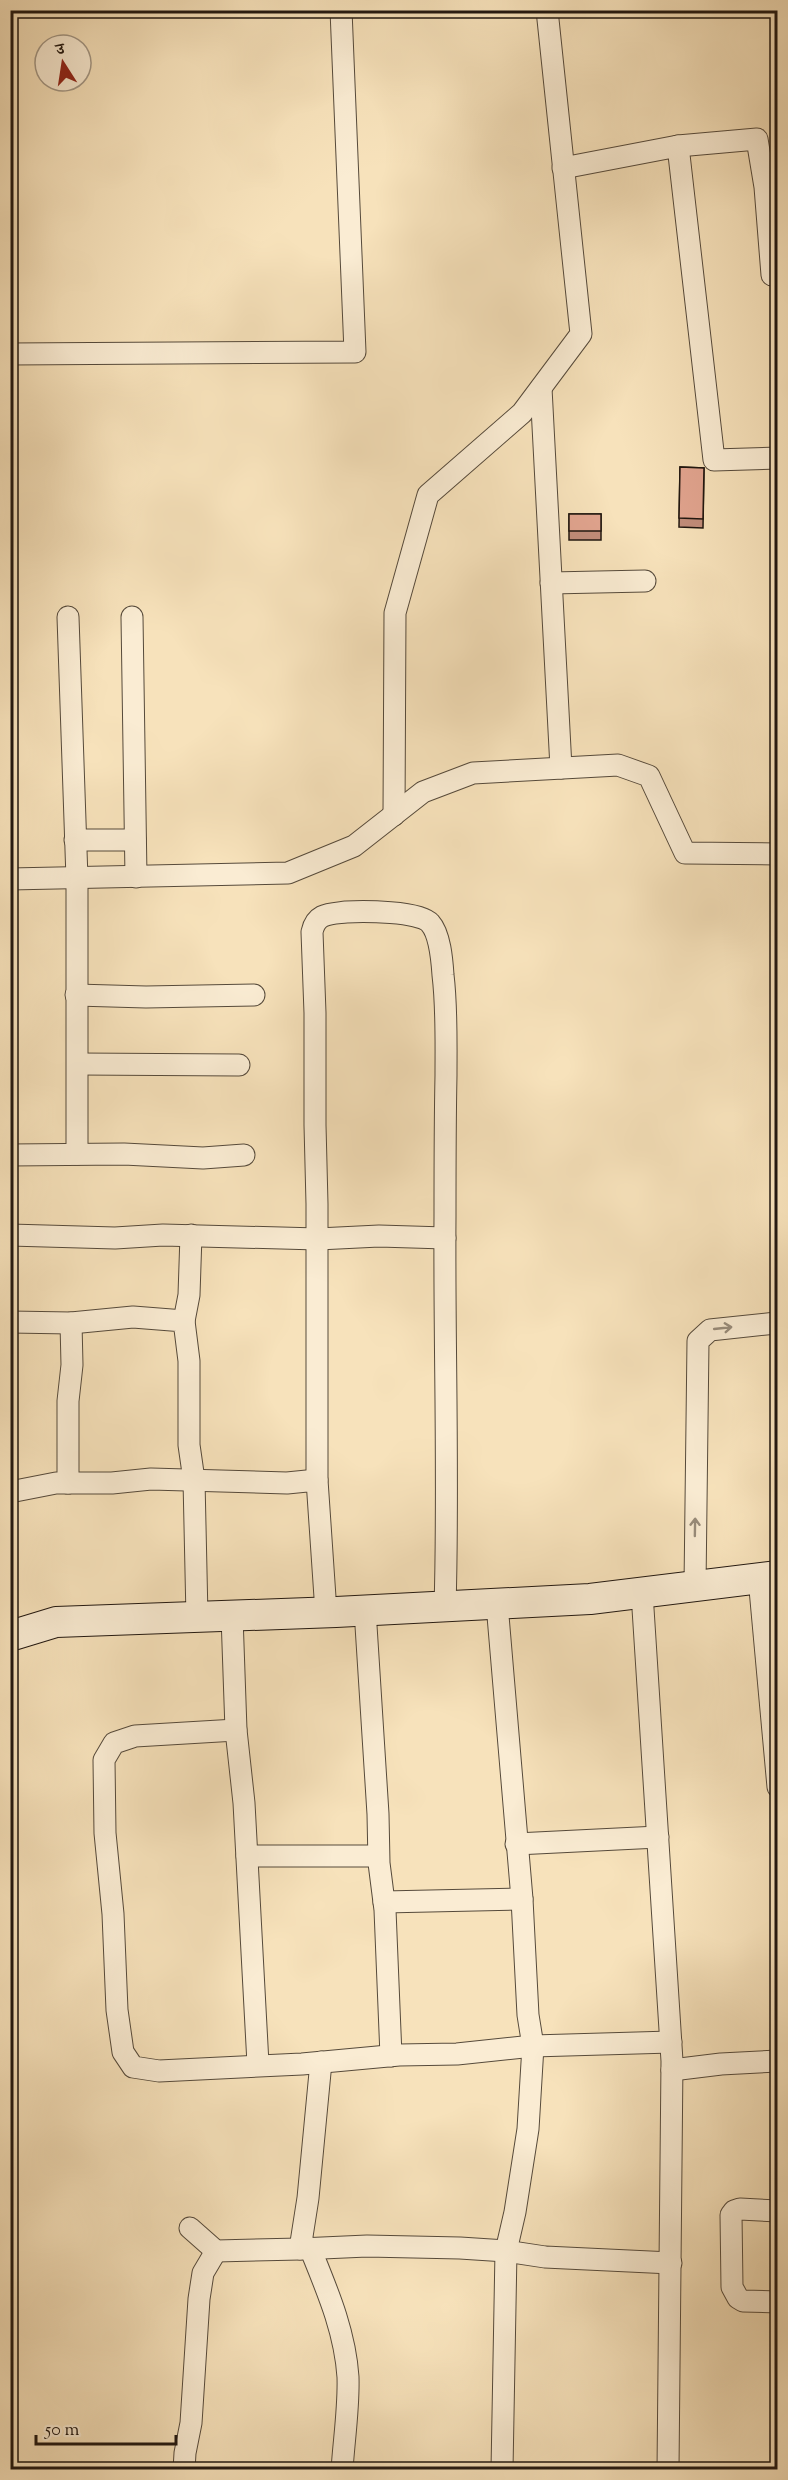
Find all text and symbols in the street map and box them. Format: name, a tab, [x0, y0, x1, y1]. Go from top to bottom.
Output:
north arrow	[33, 33, 93, 93]
text: उ	[53, 38, 69, 63]
one-way arrow	[713, 1322, 732, 1333]
one-way arrow	[690, 1518, 701, 1538]
scale bar	[36, 2408, 176, 2446]
text: 50 m	[44, 2418, 80, 2444]

